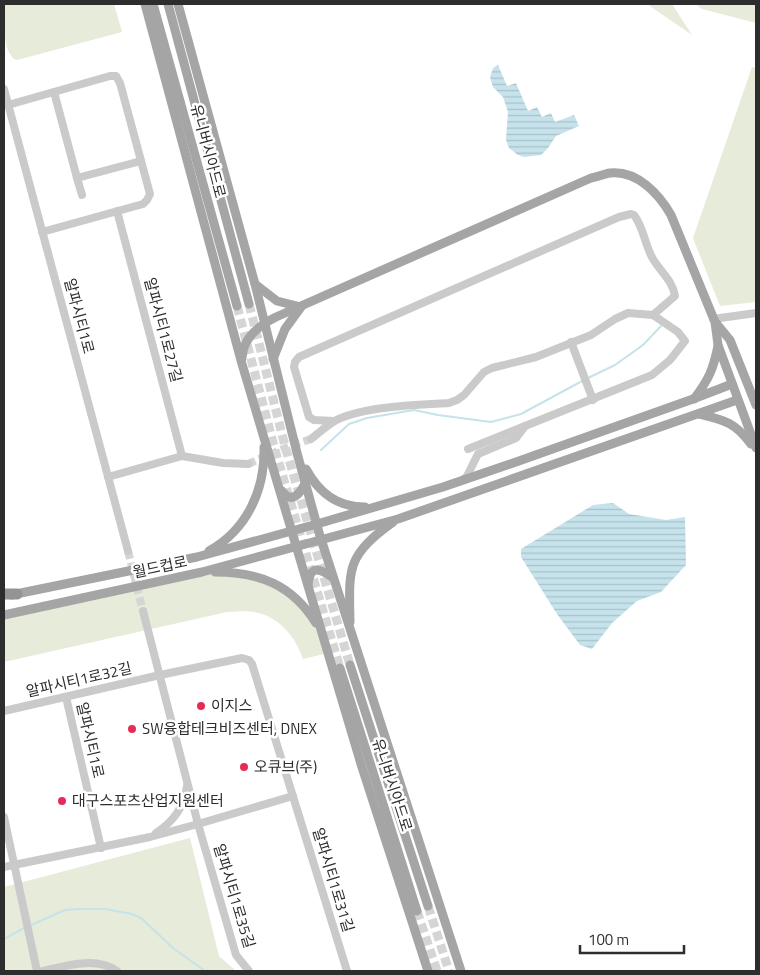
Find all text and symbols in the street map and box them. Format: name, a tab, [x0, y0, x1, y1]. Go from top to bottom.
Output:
street label: 유니버시아드로	[185, 101, 232, 201]
street label: 알파시티1로27길	[138, 275, 189, 385]
street label: 알파시티1로	[58, 276, 101, 356]
street label: 월드컵로	[131, 550, 189, 583]
street label: 알파시티1로32길	[24, 656, 134, 703]
place label: 이지스	[211, 694, 253, 717]
street label: 알파시티1로	[71, 700, 110, 780]
marker: 이지스	[195, 700, 207, 712]
place label: SW융합테크비즈센터, DNEX	[142, 717, 318, 740]
marker: SW융합테크비즈센터, DNEX	[126, 723, 138, 735]
street label: 유니버시아드로	[367, 735, 418, 834]
place label: 오큐브(주)	[254, 755, 317, 778]
marker: 오큐브(주)	[238, 761, 250, 773]
place label: 대구스포츠산업지원센터	[72, 789, 224, 812]
marker: 대구스포츠산업지원센터	[56, 795, 68, 807]
street label: 알파시티1로31길	[307, 825, 360, 935]
street label: 알파시티1로35길	[208, 841, 261, 951]
scale bar	[580, 922, 684, 954]
text: 100 m	[588, 928, 629, 951]

